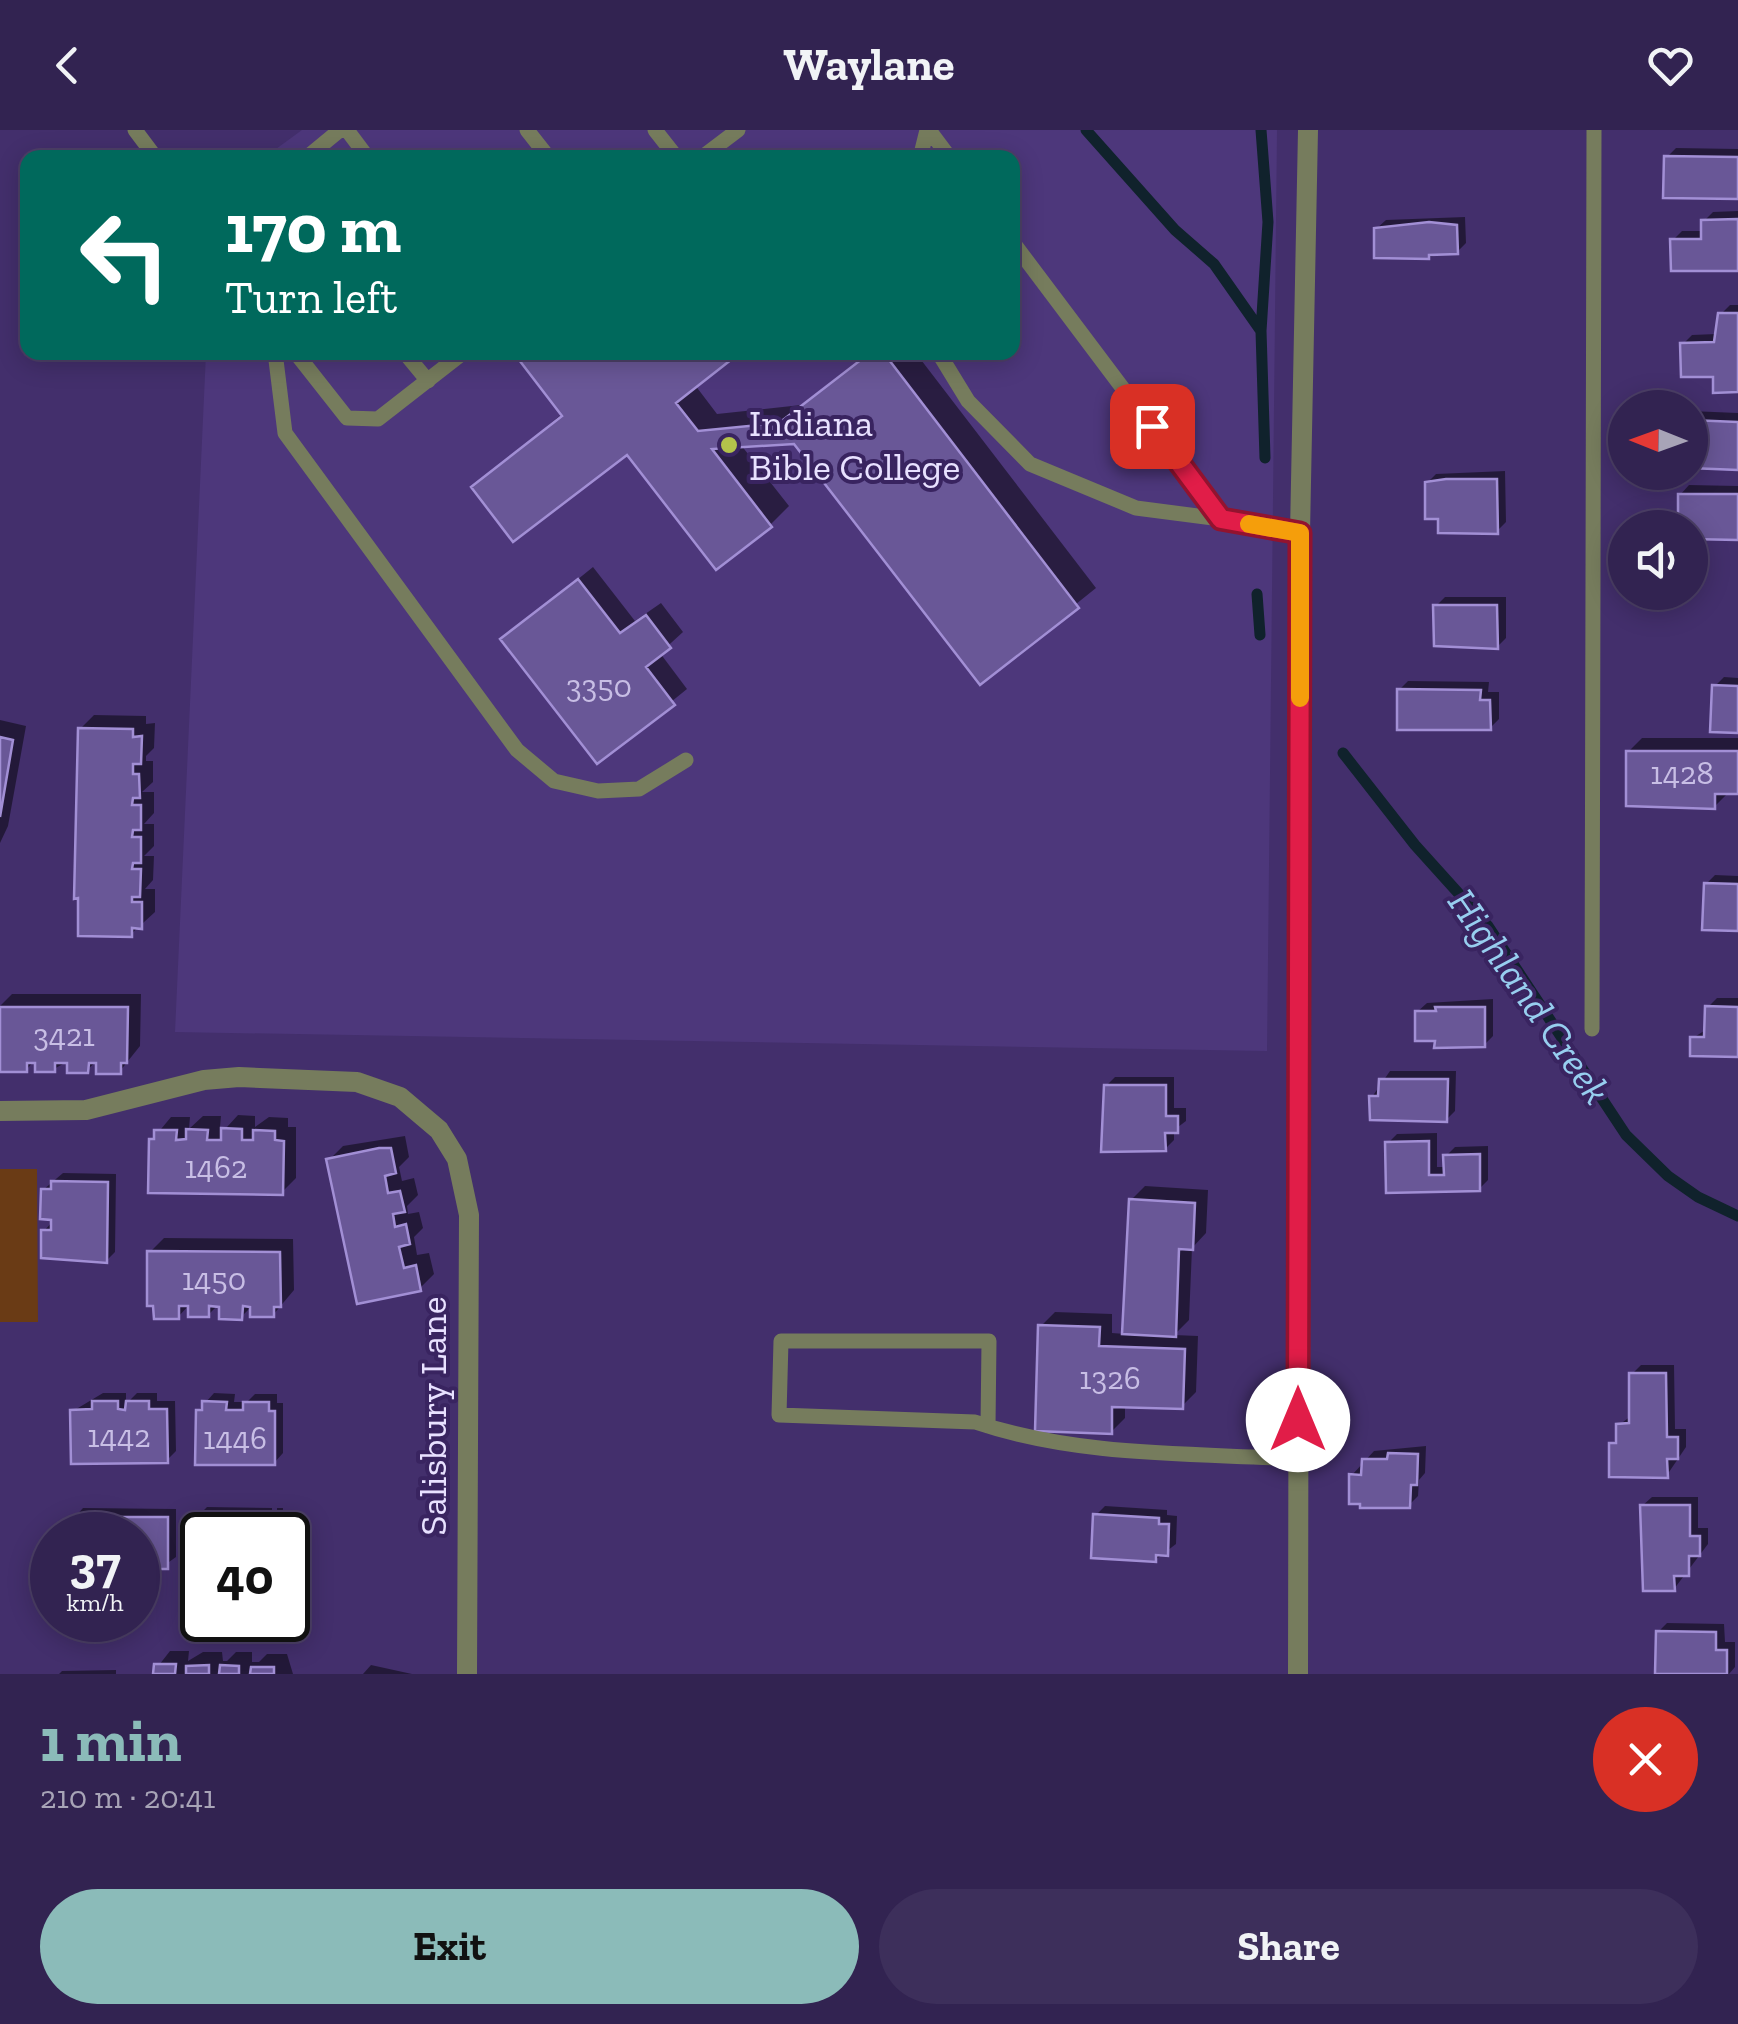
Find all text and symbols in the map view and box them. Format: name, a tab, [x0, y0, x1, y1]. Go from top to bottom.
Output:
icon: back	[40, 38, 95, 93]
text: Waylane	[783, 38, 955, 92]
icon: heart	[1643, 38, 1698, 93]
text: 170 m	[225, 186, 401, 270]
icon: left	[60, 190, 190, 320]
text: Turn left	[225, 271, 397, 325]
pin	[1110, 384, 1195, 469]
north arrow	[1608, 390, 1708, 490]
map controls	[1608, 390, 1708, 610]
icon: arrive	[1125, 399, 1180, 454]
place label: Indiana Bible College	[749, 400, 960, 490]
marker: Indiana Bible College	[718, 434, 740, 456]
button: sound	[1608, 510, 1708, 610]
house number: 3350	[566, 667, 632, 705]
house number: 1428	[1650, 754, 1714, 792]
water label: Highland Creek	[1438, 879, 1622, 1113]
house number: 3421	[33, 1016, 95, 1054]
house number: 1462	[184, 1148, 248, 1186]
house number: 1450	[182, 1260, 246, 1298]
street label: Salisbury Lane	[410, 1296, 456, 1536]
house number: 1326	[1079, 1359, 1141, 1397]
position arrow	[1246, 1368, 1350, 1472]
house number: 1442	[87, 1417, 151, 1455]
house number: 1446	[203, 1419, 267, 1457]
speed limit sign: 40	[180, 1512, 310, 1642]
text: 37	[69, 1535, 121, 1595]
text: km/h	[66, 1587, 124, 1617]
text: 1 min	[40, 1704, 182, 1776]
button: close	[1593, 1707, 1698, 1812]
text: 210 m · 20:41	[40, 1778, 215, 1816]
button: Exit	[40, 1889, 859, 2004]
button: Share	[879, 1889, 1698, 2004]

